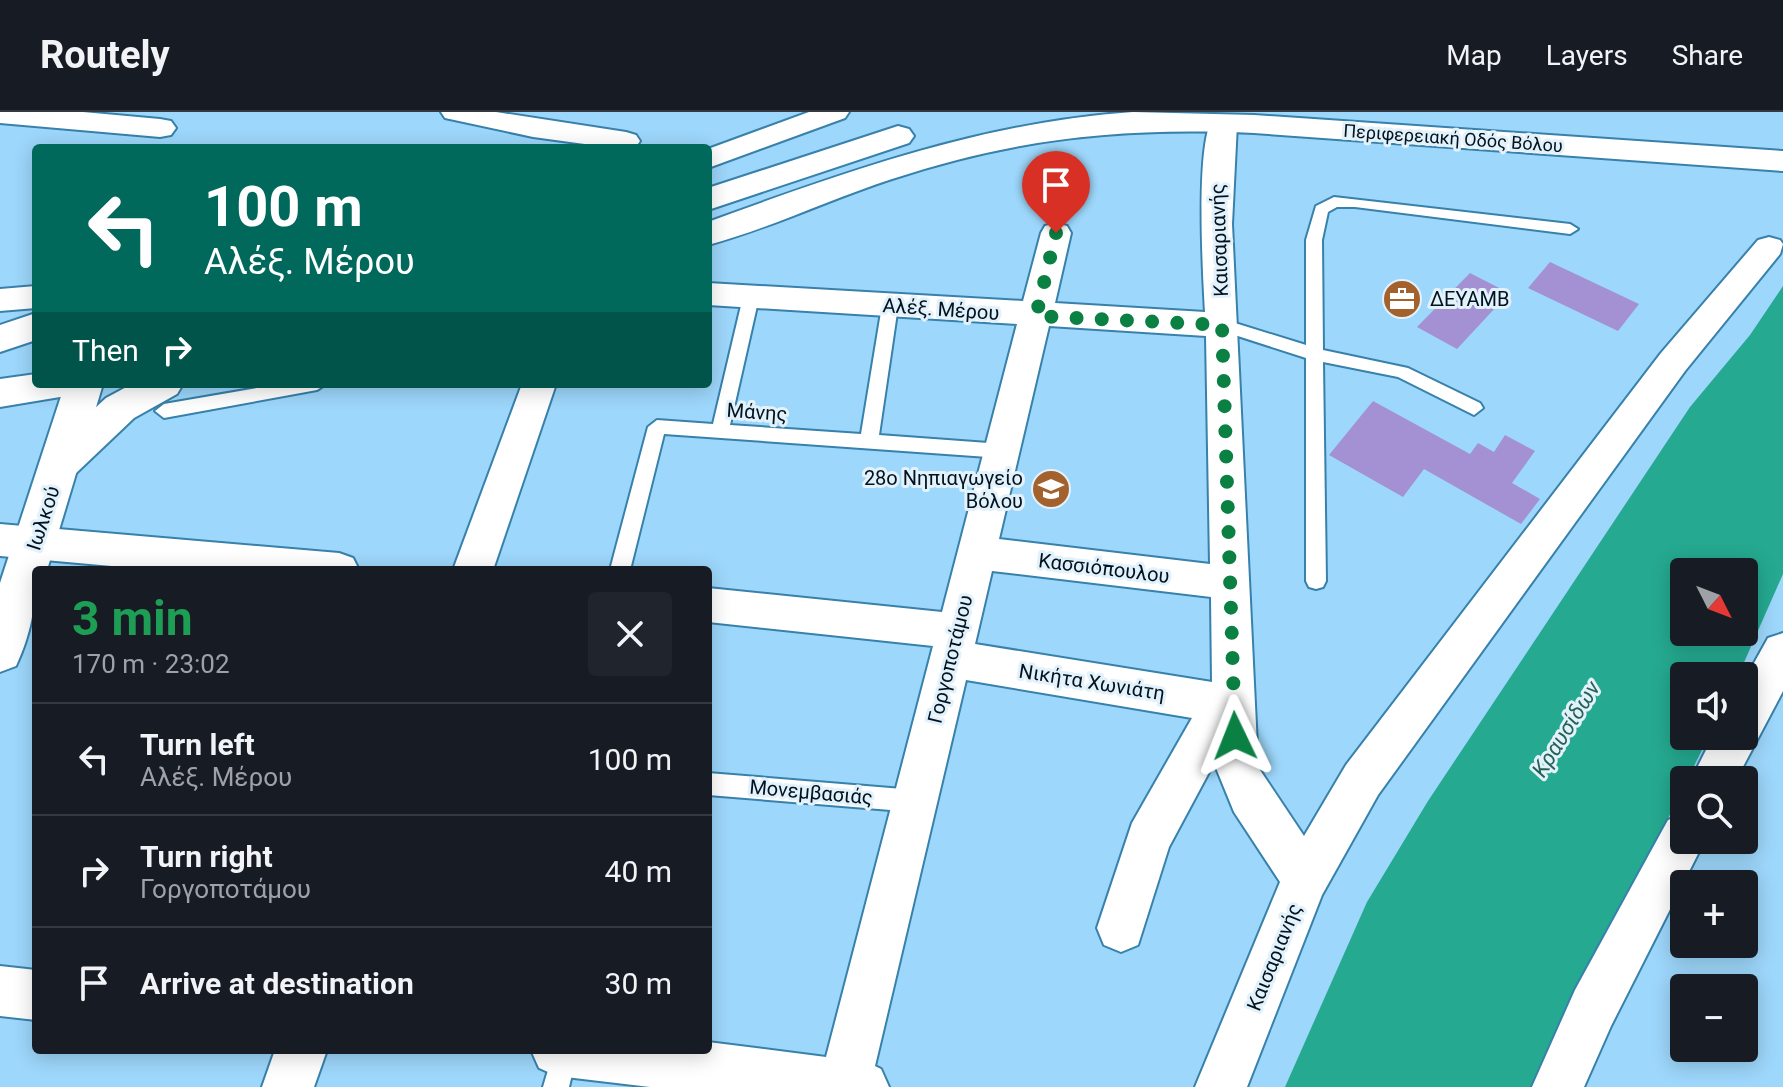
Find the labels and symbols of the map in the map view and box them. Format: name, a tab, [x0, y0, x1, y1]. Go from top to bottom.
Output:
street label: Περιφερειακή Οδός Βόλου	[1343, 120, 1563, 156]
pin	[1022, 151, 1090, 233]
street label: Καισαριανής	[1205, 183, 1233, 297]
office icon: ΔΕΥΑΜΒ	[1381, 278, 1423, 320]
place label: ΔΕΥΑΜΒ	[1430, 287, 1510, 311]
street label: Αλέξ. Μέρου	[882, 293, 1000, 325]
street label: Μάνης	[726, 398, 788, 426]
place label: 28ο Νηπιαγωγείο Βόλου	[864, 466, 1023, 513]
school or university icon: 28ο Νηπιαγωγείο Βόλου	[1030, 468, 1072, 510]
street label: Ιωλκού	[21, 483, 65, 553]
street label: Κασσιόπουλου	[1037, 548, 1171, 588]
north arrow	[1670, 558, 1758, 646]
street label: Γοργοποτάμου	[922, 592, 978, 726]
street label: Νικήτα Χωνιάτη	[1017, 659, 1167, 705]
water label: Κραυσίδων	[1527, 676, 1606, 781]
position arrow	[1193, 694, 1277, 778]
street label: Μονεμβασιάς	[748, 775, 874, 809]
street label: Καισαριανής	[1242, 900, 1306, 1014]

